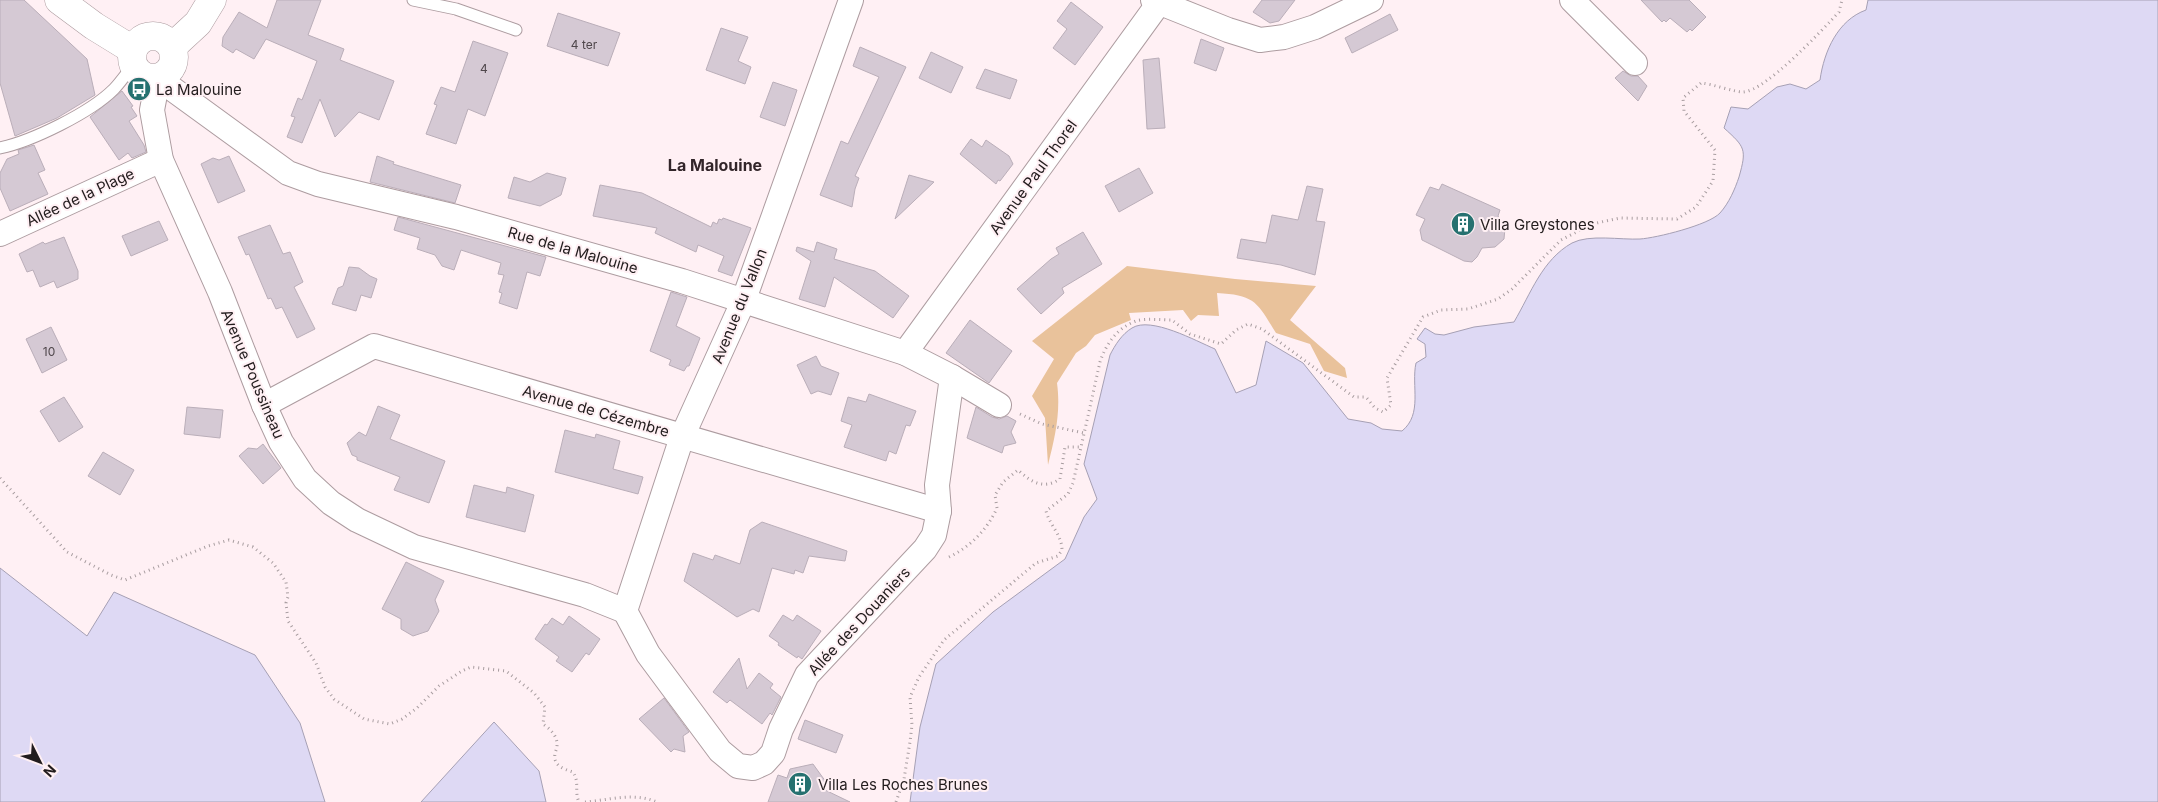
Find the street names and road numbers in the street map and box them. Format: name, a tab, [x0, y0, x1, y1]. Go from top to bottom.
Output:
street label: Avenue Paul Thorel	[985, 116, 1081, 238]
street label: Allée de la Plage	[23, 164, 137, 230]
street label: Rue de la Malouine	[506, 222, 640, 278]
street label: Avenue du Vallon	[707, 246, 771, 366]
street label: Avenue Poussineau	[217, 306, 289, 442]
street label: Avenue de Cézembre	[520, 381, 672, 441]
street label: Allée des Douaniers	[804, 563, 914, 679]

